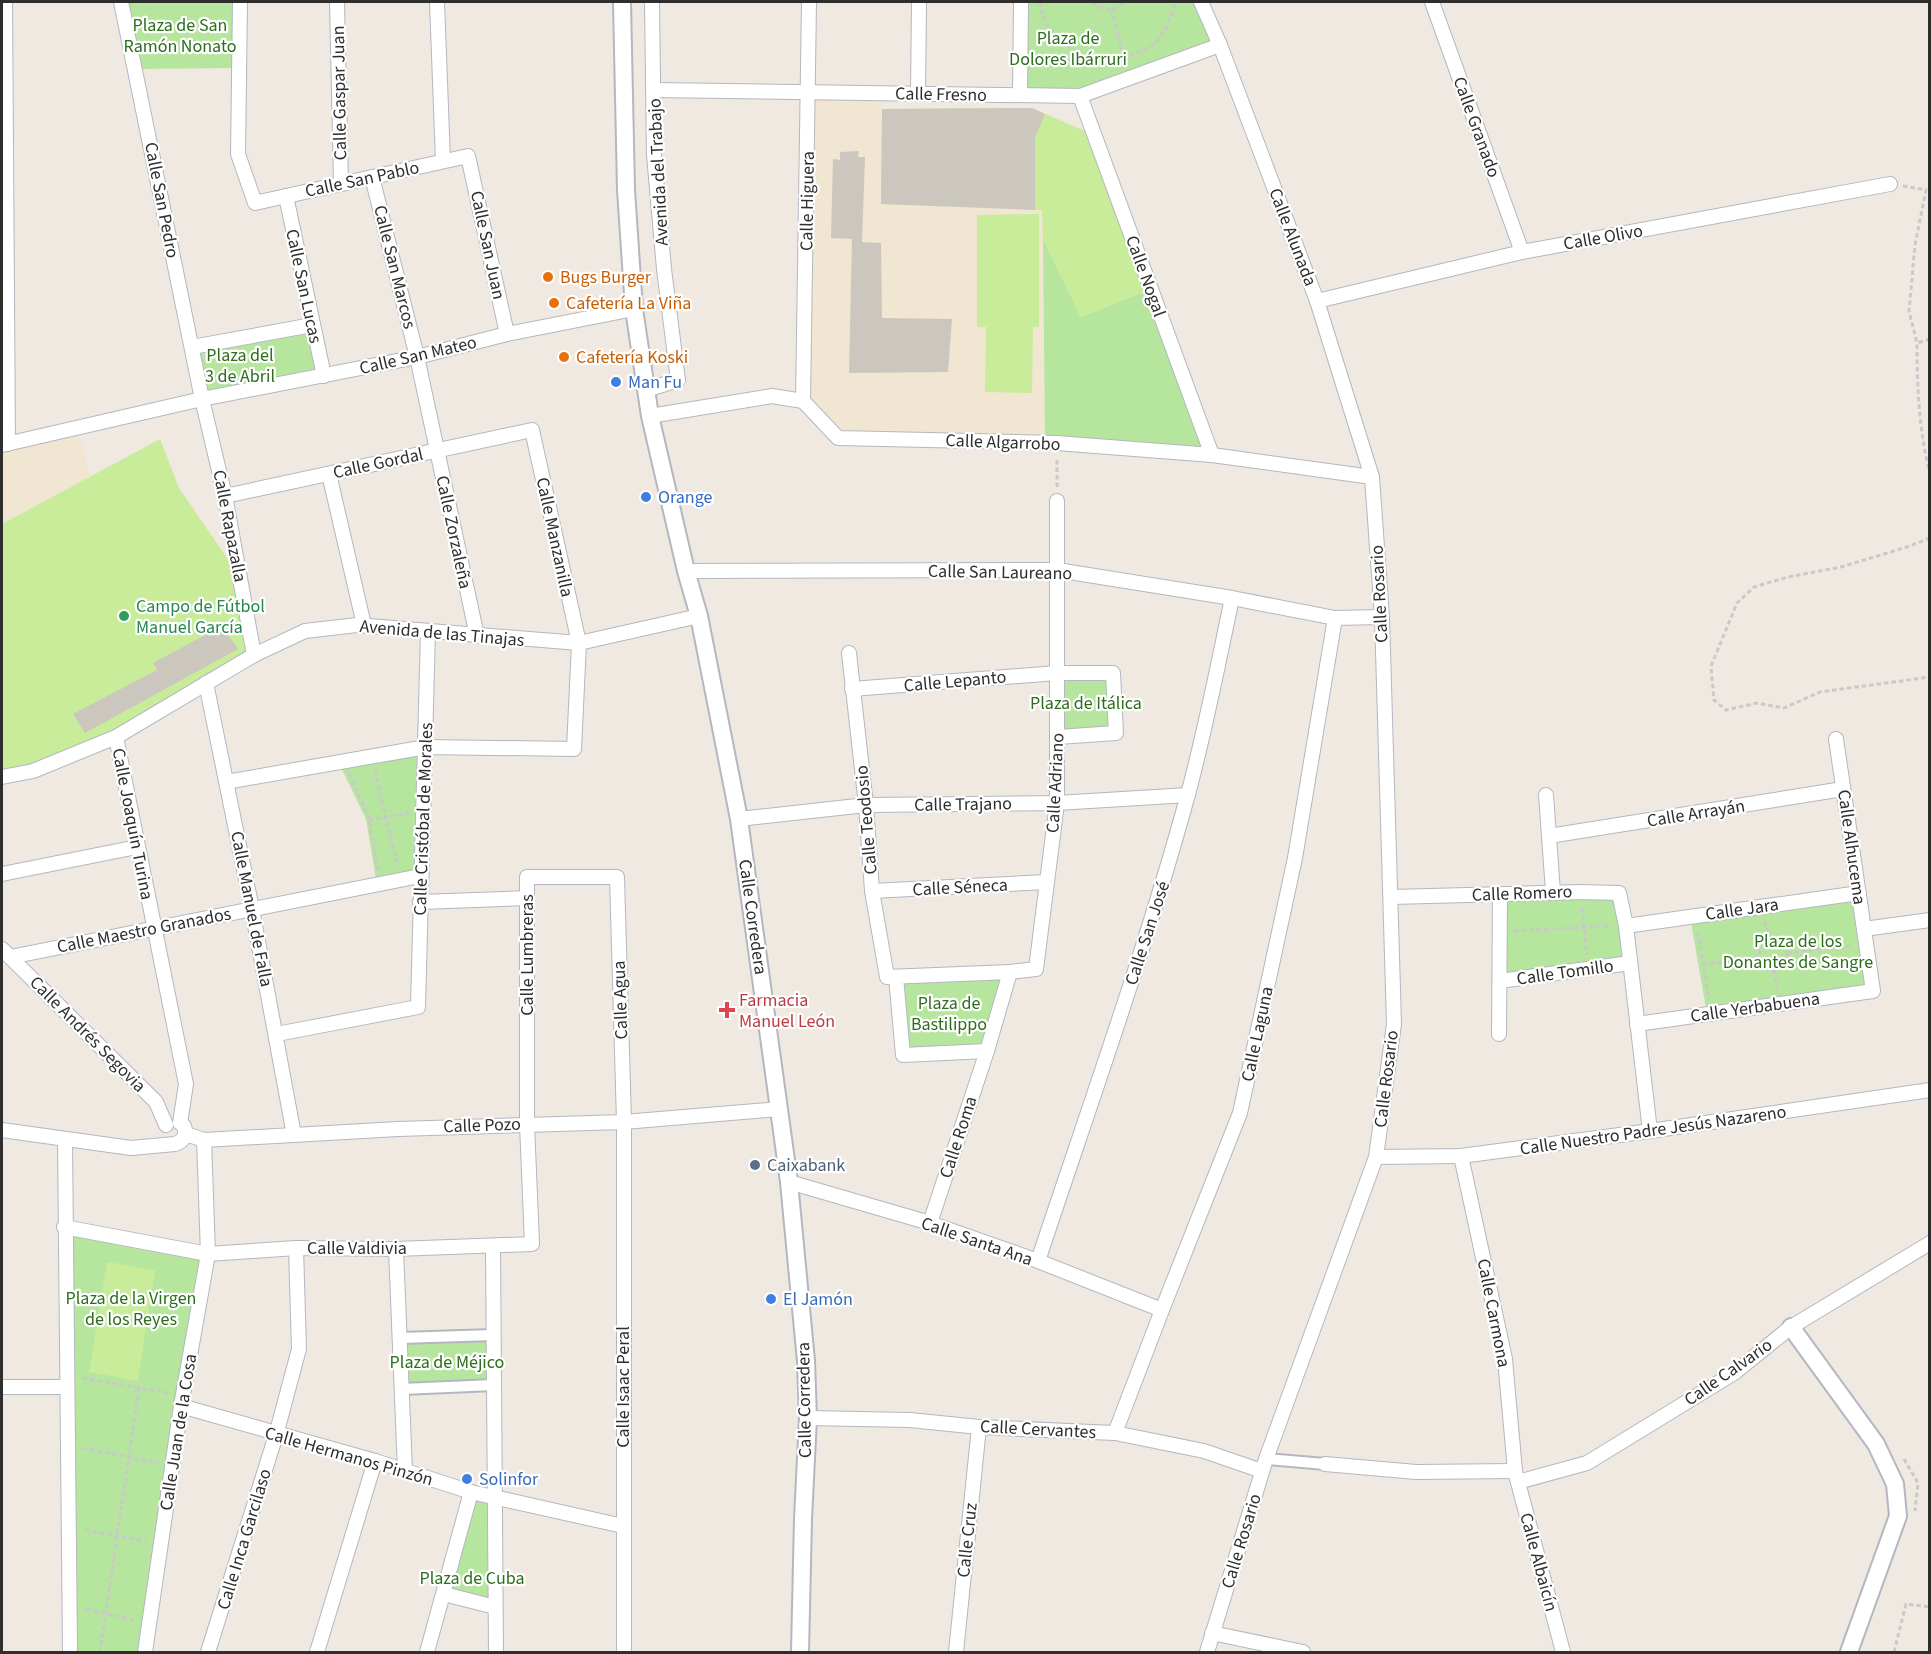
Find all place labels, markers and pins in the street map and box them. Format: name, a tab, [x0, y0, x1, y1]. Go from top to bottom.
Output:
place label: Bugs Burger	[560, 265, 652, 290]
marker: Bugs Burger	[541, 270, 555, 284]
place label: Cafetería La Viña	[566, 291, 691, 316]
marker: Cafetería La Viña	[547, 296, 561, 310]
place label: Cafetería Koski	[576, 345, 688, 370]
marker: Cafetería Koski	[557, 350, 571, 364]
place label: Man Fu	[628, 370, 682, 395]
marker: Man Fu	[609, 375, 623, 389]
place label: Orange	[658, 485, 713, 510]
marker: Orange	[639, 490, 653, 504]
place label: Campo de Fútbol Manuel García	[136, 594, 265, 640]
marker: Campo de Fútbol Manuel García	[117, 609, 131, 623]
place label: Farmacia Manuel León	[739, 988, 835, 1034]
marker: Farmacia Manuel León	[720, 1003, 734, 1017]
place label: Caixabank	[767, 1153, 845, 1178]
marker: Caixabank	[748, 1158, 762, 1172]
place label: El Jamón	[783, 1287, 853, 1312]
marker: El Jamón	[764, 1292, 778, 1306]
place label: Solinfor	[479, 1467, 539, 1492]
marker: Solinfor	[460, 1472, 474, 1486]

